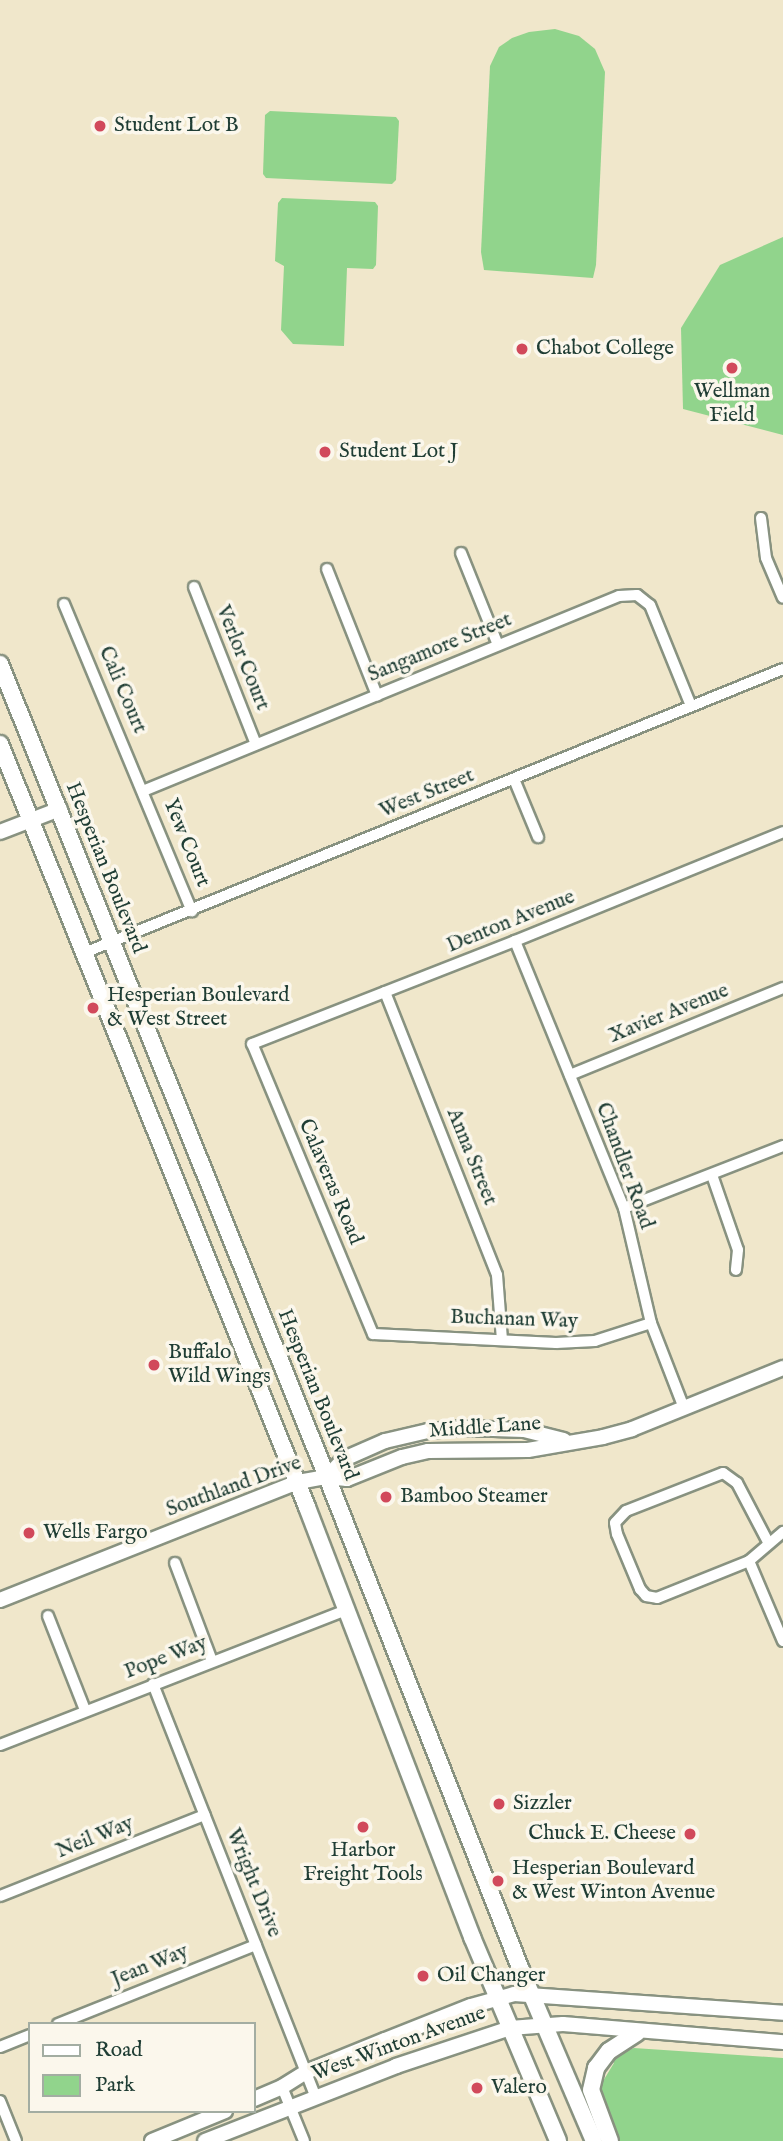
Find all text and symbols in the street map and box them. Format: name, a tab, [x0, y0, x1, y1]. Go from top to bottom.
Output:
place label: Student Lot B	[114, 113, 239, 139]
marker: Student Lot B	[92, 118, 108, 134]
place label: Chabot College	[536, 336, 674, 362]
marker: Chabot College	[514, 341, 530, 357]
marker: Wellman Field	[724, 360, 740, 376]
place label: Wellman Field	[694, 379, 770, 429]
place label: Student Lot J	[339, 439, 458, 465]
marker: Student Lot J	[317, 444, 333, 460]
street label: Verlor Court	[209, 602, 275, 714]
street label: Sangamore Street	[364, 608, 516, 688]
street label: Cali Court	[92, 643, 152, 737]
street label: West Street	[376, 764, 478, 824]
street label: Hesperian Boulevard	[59, 779, 151, 957]
street label: Yew Court	[157, 795, 215, 891]
street label: Denton Avenue	[443, 885, 579, 959]
street label: Xavier Avenue	[606, 979, 732, 1049]
place label: Hesperian Boulevard & West Street	[107, 983, 290, 1033]
marker: Hesperian Boulevard & West Street	[85, 1000, 101, 1016]
street label: Chandler Road	[589, 1099, 659, 1233]
street label: Anna Street	[440, 1105, 502, 1209]
street label: Calaveras Road	[292, 1116, 368, 1248]
street label: Buchanan Way	[450, 1305, 578, 1335]
street label: Hesperian Boulevard	[271, 1306, 363, 1484]
place label: Buffalo Wild Wings	[168, 1340, 271, 1390]
marker: Buffalo Wild Wings	[146, 1357, 162, 1373]
street label: Middle Lane	[428, 1412, 542, 1444]
street label: Southland Drive	[163, 1451, 305, 1523]
place label: Bamboo Steamer	[400, 1484, 548, 1510]
marker: Bamboo Steamer	[378, 1489, 394, 1505]
place label: Wells Fargo	[43, 1520, 148, 1546]
marker: Wells Fargo	[21, 1525, 37, 1541]
street label: Pope Way	[121, 1631, 211, 1685]
place label: Sizzler	[513, 1791, 572, 1817]
marker: Sizzler	[491, 1796, 507, 1812]
street label: Neil Way	[53, 1811, 137, 1865]
marker: Harbor Freight Tools	[355, 1819, 371, 1835]
place label: Chuck E. Cheese	[528, 1821, 676, 1847]
street label: Wright Drive	[220, 1825, 286, 1941]
marker: Chuck E. Cheese	[682, 1826, 698, 1842]
place label: Harbor Freight Tools	[303, 1838, 423, 1888]
place label: Hesperian Boulevard & West Winton Avenue	[512, 1856, 715, 1906]
marker: Hesperian Boulevard & West Winton Avenue	[490, 1873, 506, 1889]
street label: Jean Way	[108, 1939, 192, 1993]
place label: Oil Changer	[437, 1963, 546, 1989]
marker: Oil Changer	[415, 1968, 431, 1984]
street label: West Winton Avenue	[309, 2001, 489, 2087]
legend	[28, 2022, 256, 2113]
text: Road	[95, 2037, 142, 2064]
text: Park	[95, 2072, 135, 2099]
place label: Valero	[491, 2075, 547, 2101]
marker: Valero	[469, 2080, 485, 2096]

